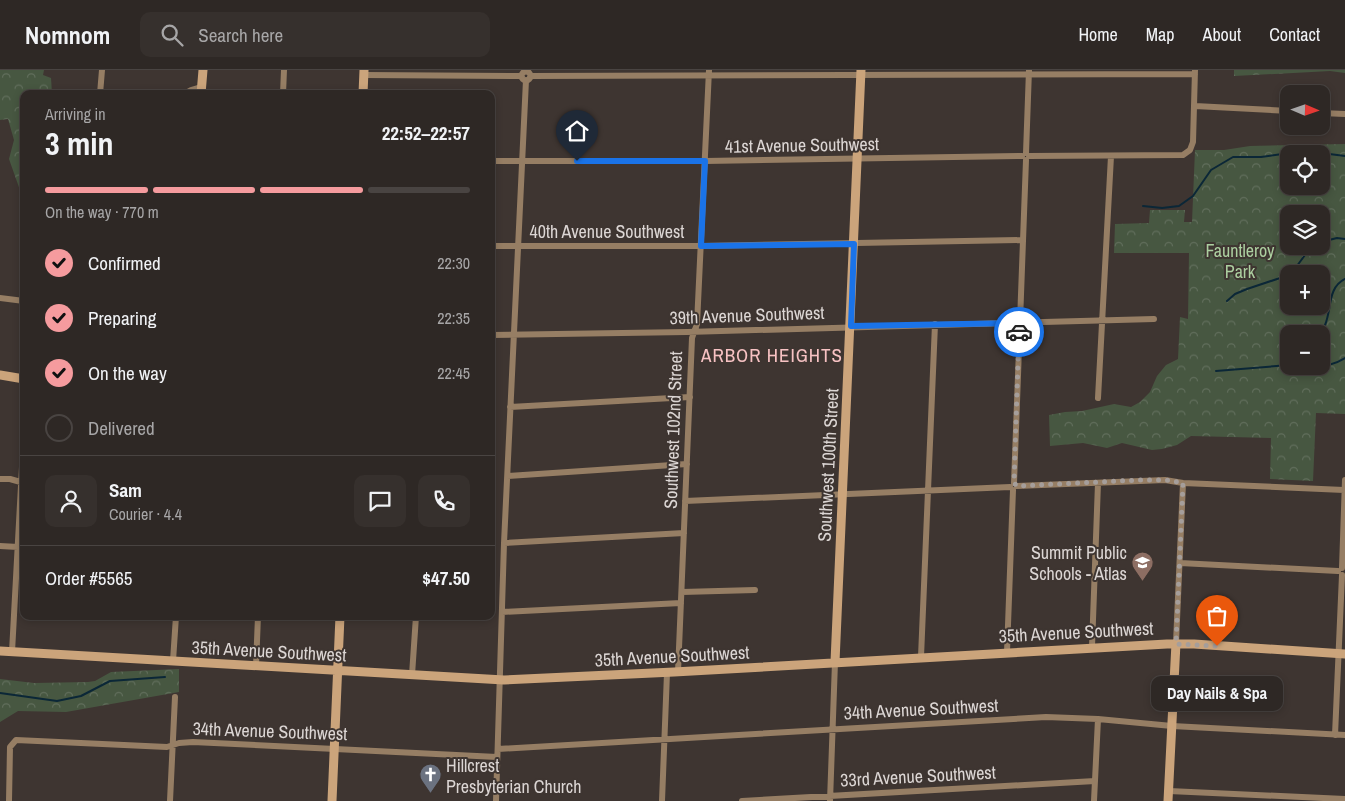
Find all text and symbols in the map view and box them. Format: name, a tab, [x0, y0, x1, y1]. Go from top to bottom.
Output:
search box	[140, 12, 490, 57]
text: Nomnom	[25, 19, 110, 51]
icon: search	[158, 21, 186, 49]
text: Search here	[198, 22, 283, 48]
text: Home	[1078, 22, 1118, 47]
text: Map	[1146, 22, 1175, 47]
text: About	[1203, 22, 1241, 47]
text: Contact	[1269, 22, 1320, 47]
north arrow	[1280, 85, 1330, 135]
map controls	[1280, 85, 1330, 375]
text: Arriving in	[45, 103, 106, 125]
pin	[556, 110, 598, 161]
icon: home	[563, 117, 591, 145]
text: 22:52–22:57	[382, 120, 470, 146]
text: 3 min	[45, 122, 114, 165]
street label: 41st Avenue Southwest	[725, 131, 879, 159]
button: locate	[1280, 145, 1330, 195]
text: On the way · 770 m	[45, 201, 159, 223]
button: layers	[1280, 205, 1330, 255]
street label: 40th Avenue Southwest	[530, 219, 684, 244]
park label: Fauntleroy Park	[1205, 238, 1275, 284]
icon: check	[45, 249, 73, 277]
text: Confirmed	[88, 250, 161, 276]
text: 22:30	[437, 252, 470, 274]
button: +	[1280, 265, 1330, 315]
street label: 39th Avenue Southwest	[669, 300, 825, 330]
icon: check	[45, 304, 73, 332]
text: Preparing	[88, 305, 156, 331]
text: 22:35	[437, 307, 470, 329]
courier	[994, 307, 1044, 357]
icon: car	[1005, 318, 1033, 346]
button: −	[1280, 325, 1330, 375]
district label: ARBOR HEIGHTS	[700, 342, 843, 368]
street label: Southwest 102nd Street	[658, 351, 688, 509]
icon: check	[45, 359, 73, 387]
text: On the way	[88, 360, 167, 386]
text: 22:45	[437, 362, 470, 384]
street label: Southwest 100th Street	[812, 388, 844, 542]
text: Delivered	[88, 415, 155, 441]
button: person	[45, 475, 97, 527]
button: chat	[354, 475, 406, 527]
button: phone	[418, 475, 470, 527]
text: Sam	[109, 477, 142, 503]
text: Courier · 4.4	[109, 503, 182, 525]
place label: Summit Public Schools - Atlas	[1029, 540, 1127, 586]
school or university icon: Summit Public Schools - Atlas	[1131, 550, 1155, 581]
text: Order #5565	[45, 565, 132, 591]
text: $47.50	[422, 565, 470, 591]
pin	[1196, 595, 1238, 646]
icon: bag	[1203, 602, 1231, 630]
street label: 35th Avenue Southwest	[998, 615, 1154, 649]
street label: 35th Avenue Southwest	[191, 634, 347, 668]
street label: 35th Avenue Southwest	[594, 639, 750, 673]
callout: Day Nails & Spa	[1151, 676, 1283, 711]
text: Day Nails & Spa	[1167, 682, 1267, 704]
street label: 34th Avenue Southwest	[843, 692, 999, 726]
street label: 34th Avenue Southwest	[192, 716, 348, 746]
place label: Hillcrest Presbyterian Church	[446, 753, 581, 799]
street label: 33rd Avenue Southwest	[840, 759, 996, 793]
church icon: Hillcrest Presbyterian Church	[418, 763, 442, 794]

